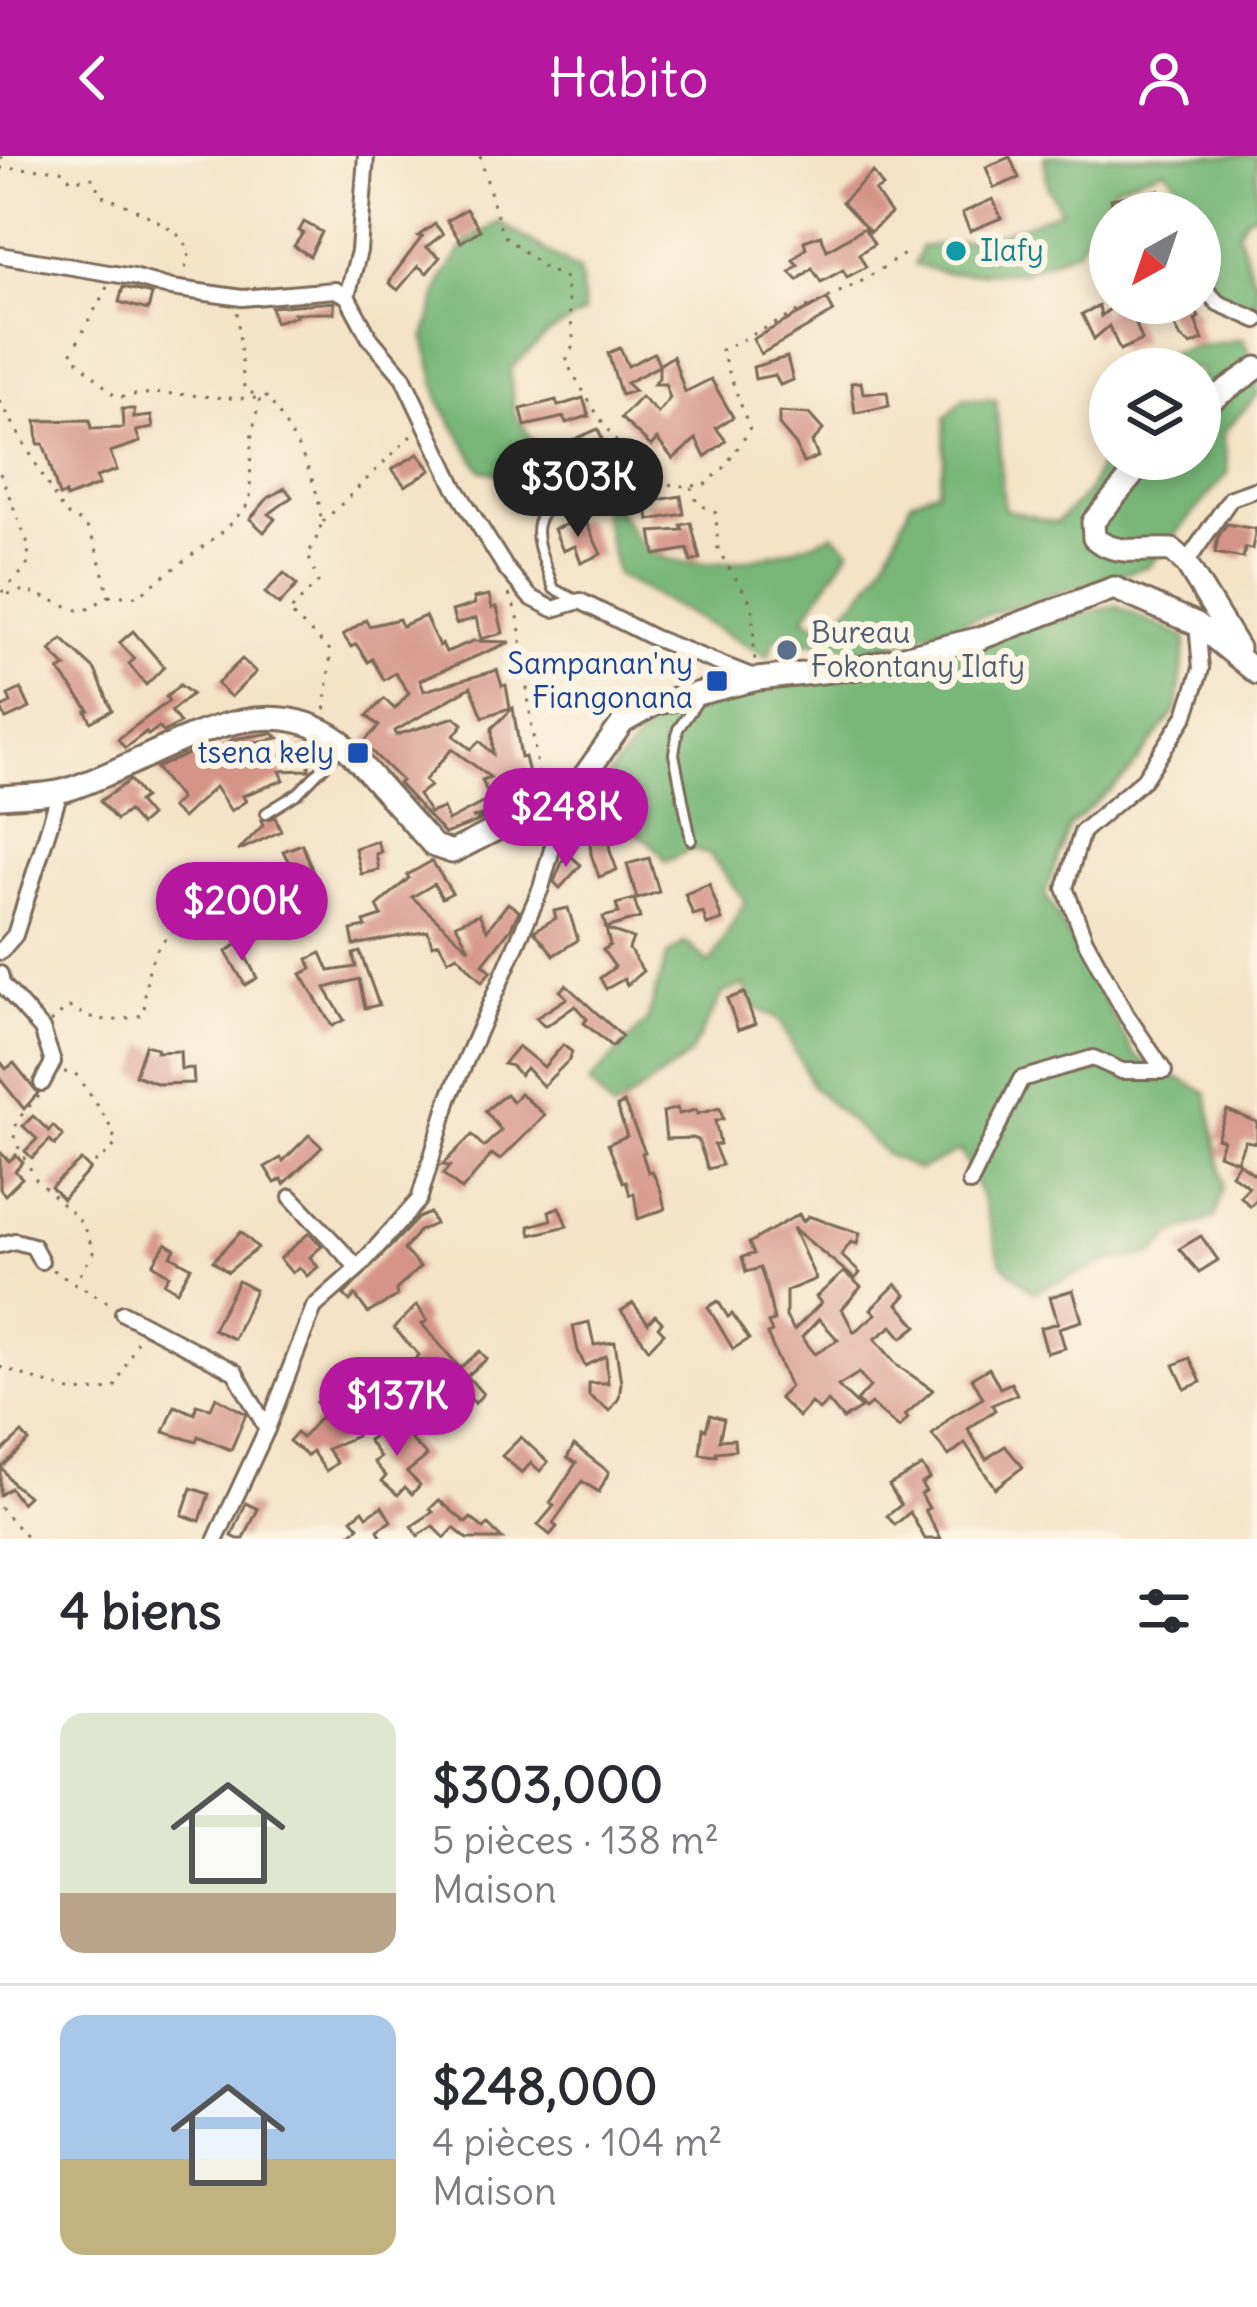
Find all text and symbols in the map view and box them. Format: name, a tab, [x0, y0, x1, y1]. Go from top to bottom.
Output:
text: Habito	[548, 44, 709, 112]
icon: back	[60, 45, 126, 111]
icon: person	[1131, 45, 1197, 111]
north arrow	[1089, 192, 1221, 324]
map controls	[1089, 192, 1221, 480]
place label: Ilafy	[980, 231, 1044, 269]
marker: Ilafy	[943, 238, 969, 264]
button: layers	[1089, 348, 1221, 480]
pin: $303K	[494, 438, 662, 540]
text: $303K	[520, 452, 636, 501]
place label: Bureau Fokontany Ilafy	[811, 613, 1025, 685]
marker: Bureau Fokontany Ilafy	[774, 637, 800, 663]
place label: Sampanan'ny Fiangonana	[507, 644, 693, 716]
marker: Sampanan'ny Fiangonana	[704, 668, 730, 694]
place label: tsena kely	[197, 733, 334, 771]
marker: tsena kely	[345, 740, 371, 766]
pin: $248K	[482, 768, 650, 870]
text: $248K	[510, 782, 622, 831]
pin: $200K	[158, 862, 326, 964]
text: $200K	[183, 876, 301, 925]
pin: $137K	[313, 1357, 481, 1459]
text: $137K	[346, 1371, 448, 1420]
icon: filters	[1131, 1578, 1197, 1644]
text: 4 biens	[60, 1579, 221, 1643]
text: $303,000	[432, 1752, 663, 1816]
icon: home	[156, 1761, 300, 1905]
text: 5 pièces · 138 m²	[432, 1816, 719, 1865]
text: Maison	[432, 1865, 557, 1914]
text: $248,000	[432, 2054, 658, 2118]
icon: home	[156, 2063, 300, 2207]
text: 4 pièces · 104 m²	[432, 2118, 723, 2167]
text: Maison	[432, 2167, 557, 2216]

